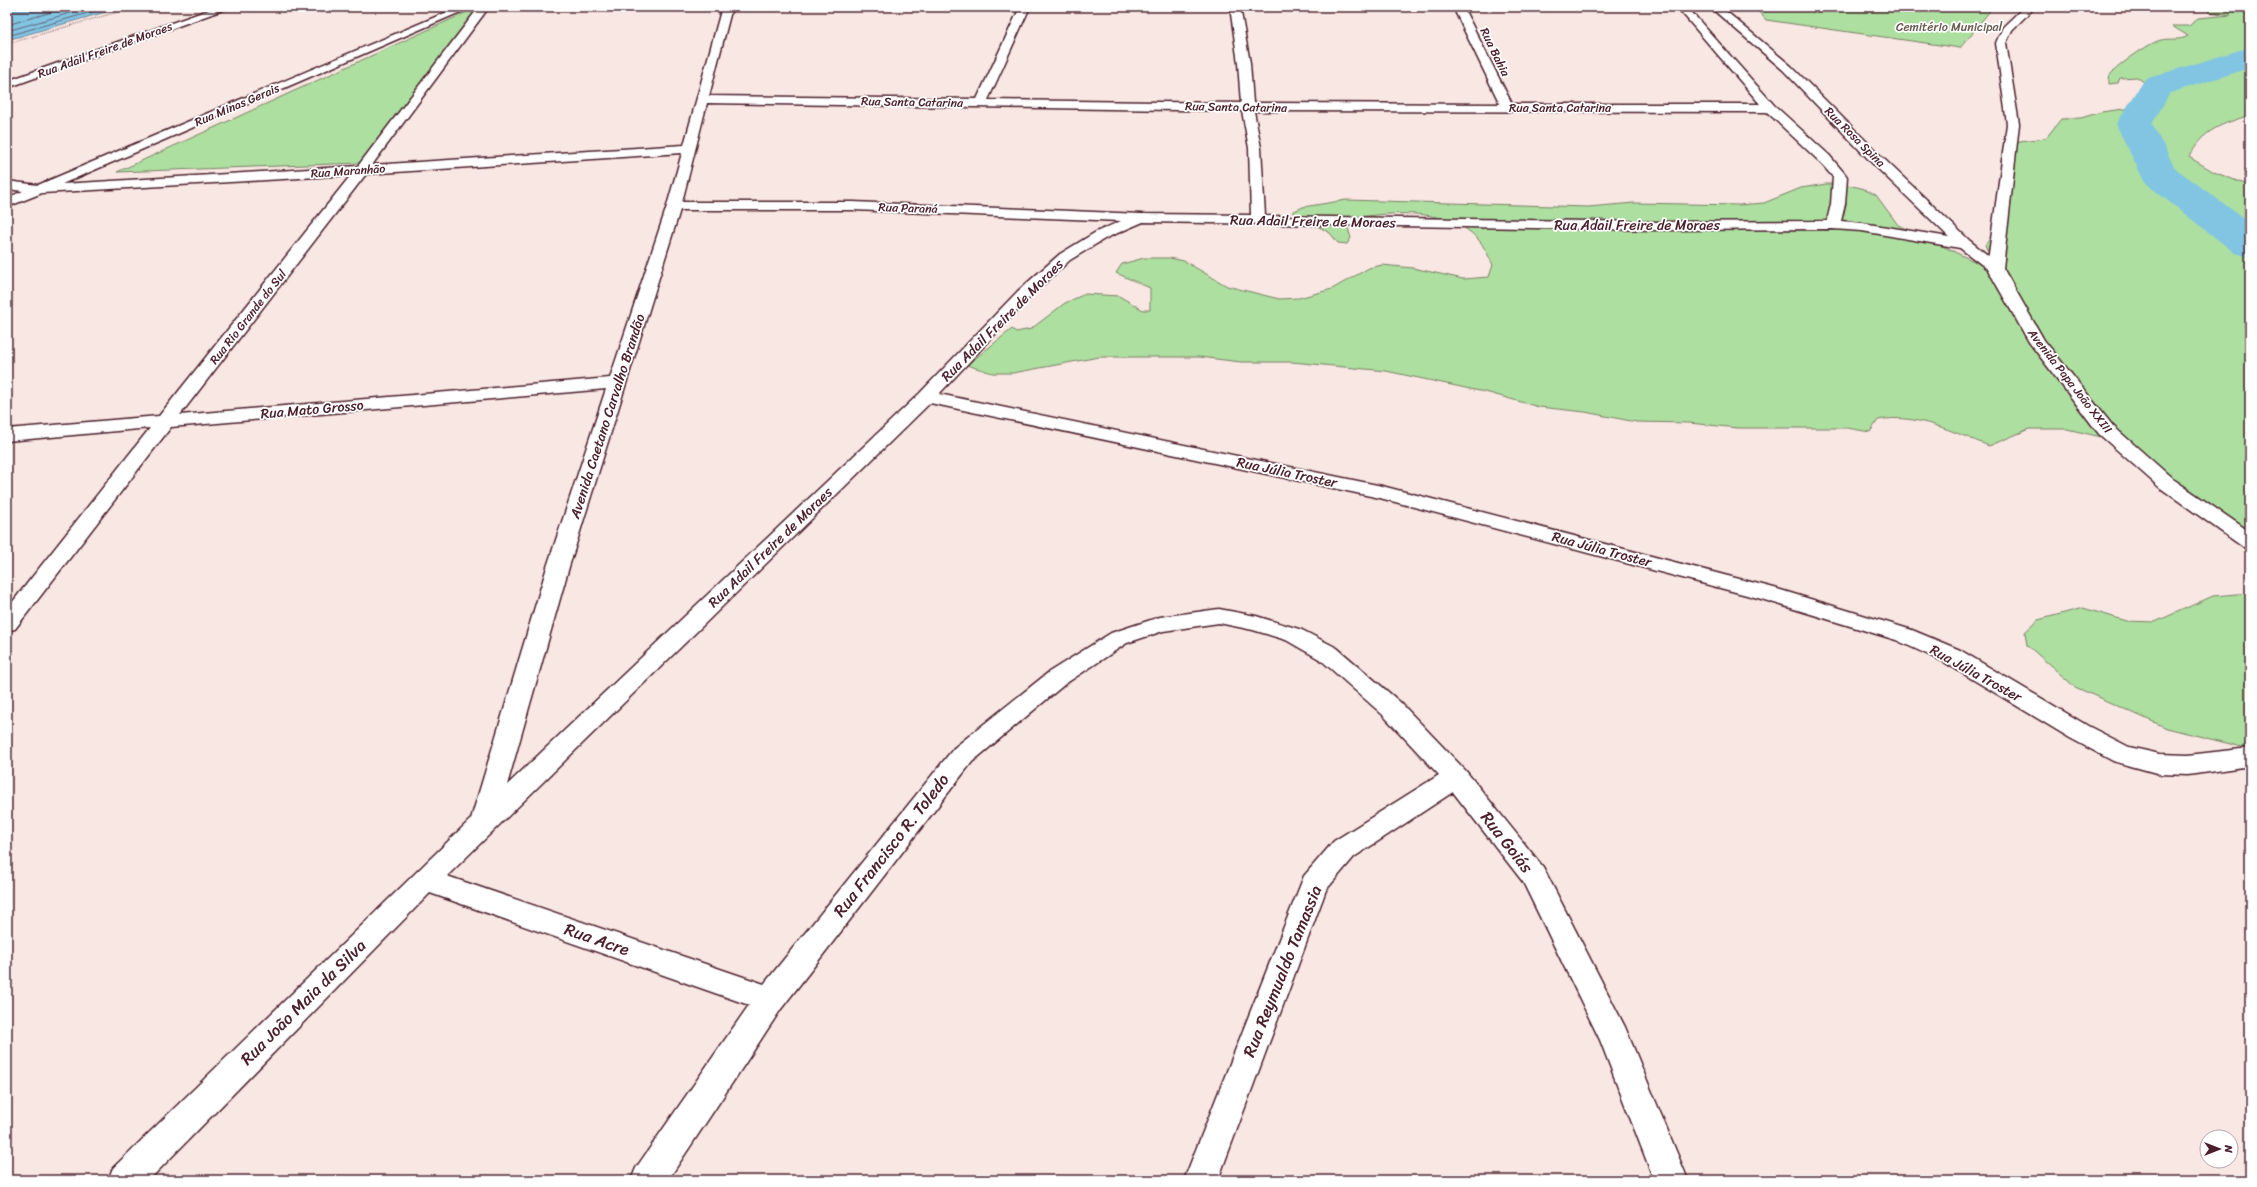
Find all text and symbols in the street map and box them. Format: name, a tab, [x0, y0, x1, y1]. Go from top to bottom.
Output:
street label: Rua Adail Freire de Moraes	[34, 15, 176, 85]
park label: Cemitério Municipal	[1896, 16, 2003, 38]
street label: Rua Bahia	[1474, 24, 1517, 81]
street label: Rua Minas Gerais	[191, 77, 284, 133]
street label: Rua Santa Catarina	[861, 90, 964, 114]
street label: Rua Santa Catarina	[1185, 95, 1288, 119]
street label: Rua Santa Catarina	[1509, 97, 1612, 119]
street label: Rua Rosa Spina	[1819, 101, 1891, 173]
street label: Rua Maranhão	[310, 157, 386, 185]
street label: Rua Paraná	[878, 196, 938, 220]
street label: Rua Adail Freire de Moraes	[1230, 208, 1397, 235]
street label: Rua Adail Freire de Moraes	[1554, 213, 1720, 238]
street label: Rua Adail Freire de Moraes	[935, 253, 1070, 388]
street label: Rua Rio Grande do Sul	[204, 264, 293, 369]
street label: Avenida Caetano Carvalho Brandão	[562, 310, 653, 523]
street label: Avenida Papa João XXIII	[2021, 323, 2118, 439]
street label: Rua Mato Grosso	[260, 393, 365, 426]
street label: Rua Júlia Troster	[1234, 450, 1341, 496]
street label: Rua Adail Freire de Moraes	[702, 480, 839, 614]
street label: Rua Júlia Troster	[1549, 524, 1656, 575]
street label: Rua Júlia Troster	[1925, 638, 2028, 710]
street label: Rua Francisco R. Toledo	[825, 766, 957, 924]
street label: Rua Goiás	[1473, 804, 1541, 880]
street label: Rua Reymualdo Tamassia	[1234, 880, 1330, 1062]
street label: Rua Acre	[560, 914, 634, 964]
street label: Rua João Maia da Silva	[233, 931, 374, 1072]
north arrow	[2199, 1129, 2239, 1169]
text: N	[2219, 1144, 2238, 1153]

